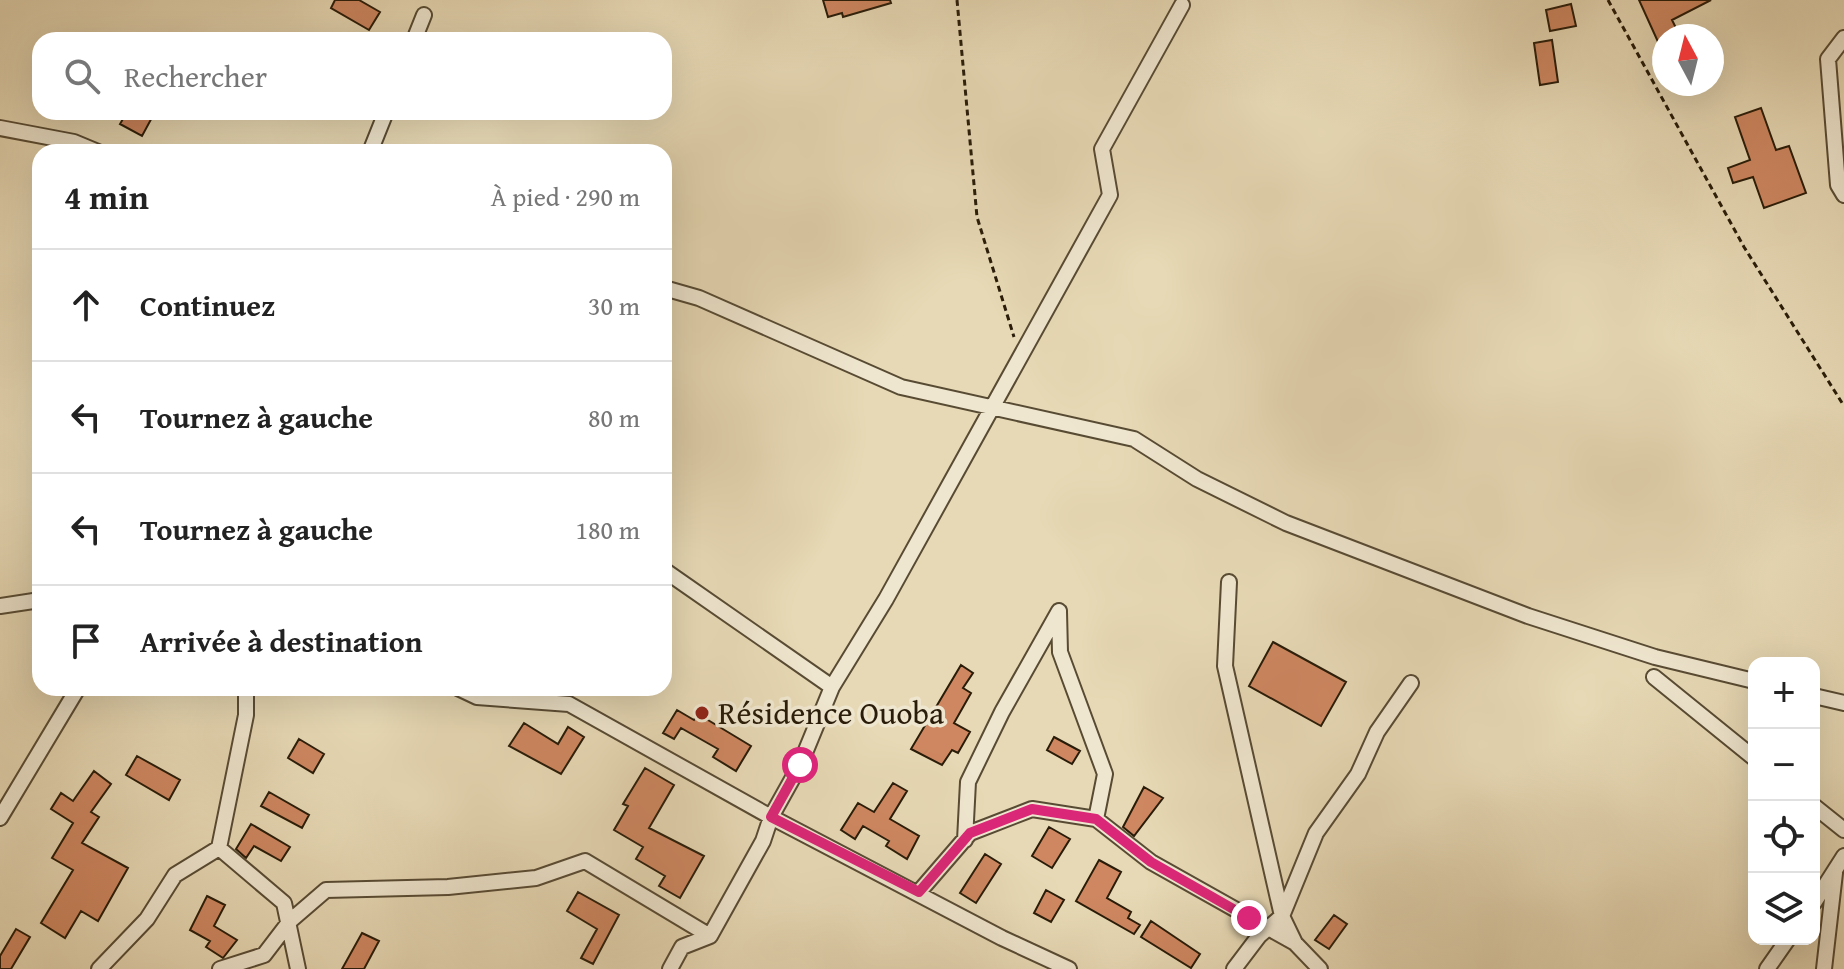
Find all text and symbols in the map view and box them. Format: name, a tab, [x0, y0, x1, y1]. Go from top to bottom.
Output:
north arrow	[1652, 24, 1724, 96]
search box	[32, 32, 672, 120]
icon: search	[60, 54, 104, 98]
text: Rechercher	[124, 54, 267, 98]
text: 4 min	[64, 172, 149, 221]
text: À pied · 290 m	[491, 177, 640, 216]
icon: ahead	[64, 283, 108, 327]
text: Continuez	[140, 283, 275, 327]
text: 30 m	[588, 286, 640, 325]
icon: left	[64, 395, 108, 439]
text: Tournez à gauche	[140, 395, 373, 439]
text: 80 m	[588, 398, 640, 437]
icon: left	[64, 507, 108, 551]
text: Tournez à gauche	[140, 507, 373, 551]
text: 180 m	[575, 510, 640, 549]
icon: arrive	[64, 619, 108, 663]
text: Arrivée à destination	[140, 619, 422, 663]
map controls	[1748, 657, 1820, 945]
button: +	[1748, 657, 1820, 729]
place label: Résidence Ouoba	[718, 689, 944, 736]
marker: Résidence Ouoba	[693, 704, 711, 722]
button: −	[1748, 729, 1820, 801]
route start	[782, 747, 818, 783]
button: locate	[1748, 801, 1820, 873]
button: layers	[1748, 873, 1820, 945]
route end	[1231, 900, 1267, 936]

